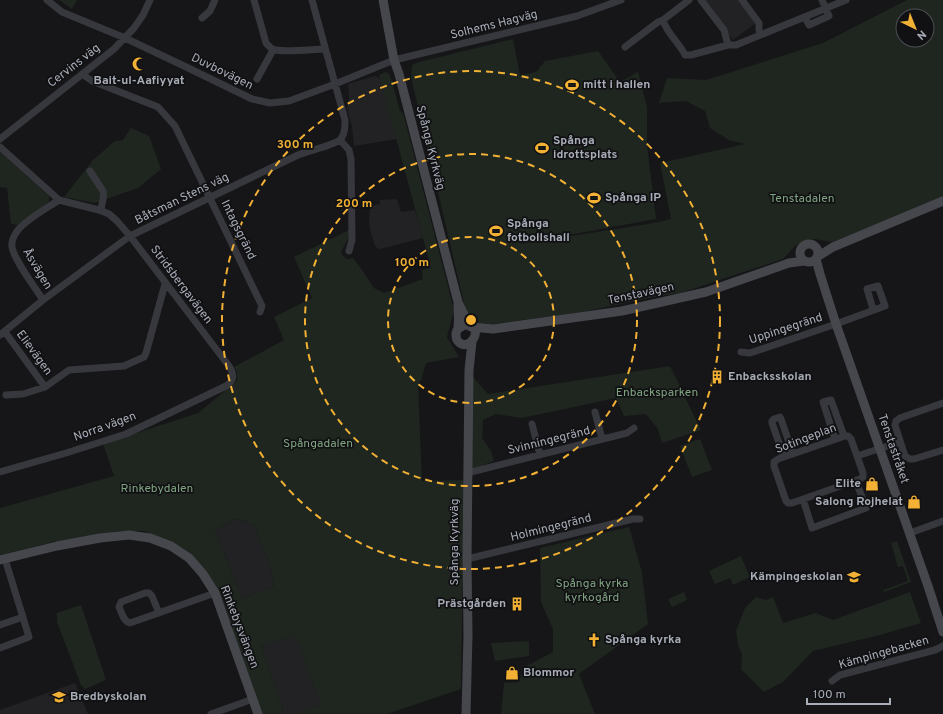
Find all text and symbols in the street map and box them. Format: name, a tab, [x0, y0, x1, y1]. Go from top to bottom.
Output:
street label: Solhems Hagväg	[449, 6, 539, 44]
north arrow	[895, 8, 935, 48]
text: N	[913, 27, 929, 42]
street label: Cervins väg	[44, 40, 104, 92]
street label: Duvbovägen	[188, 50, 256, 94]
mosque icon: Bait-ul-Aafiyyat	[131, 56, 147, 72]
place label: Bait-ul-Aafiyyat	[94, 73, 185, 89]
sports icon: mitt i hallen	[564, 77, 580, 93]
place label: mitt i hallen	[583, 77, 650, 93]
street label: Spånga Kyrkväg	[412, 104, 448, 192]
place label: Spånga idrottsplats	[553, 133, 618, 163]
text: 300 m	[277, 137, 313, 153]
sports icon: Spånga idrottsplats	[534, 140, 550, 156]
street label: Båtsman Stens väg	[132, 169, 232, 229]
sports icon: Spånga IP	[586, 190, 602, 206]
place label: Spånga IP	[605, 190, 661, 206]
park label: Tenstadalen	[769, 191, 835, 207]
text: 200 m	[336, 196, 372, 212]
street label: Intagsgränd	[217, 198, 259, 262]
place label: Spånga fotbollshall	[507, 216, 570, 246]
sports icon: Spånga fotbollshall	[488, 223, 504, 239]
street label: Stridsbergavägen	[146, 242, 216, 328]
street label: Åsvägen	[18, 245, 56, 293]
text: 100 m	[395, 255, 429, 271]
street label: Tenstavägen	[606, 279, 676, 309]
street label: Uppingegränd	[747, 310, 825, 348]
centre of rings	[464, 313, 478, 327]
street label: Elievägen	[12, 327, 56, 379]
building icon: Enbacksskolan	[709, 369, 725, 385]
place label: Enbacksskolan	[728, 369, 812, 385]
park label: Enbacksparken	[616, 385, 698, 401]
street label: Norra vägen	[71, 408, 139, 446]
street label: Tenstastråket	[874, 412, 912, 486]
street label: Sotingeplan	[773, 420, 839, 458]
street label: Svinningegränd	[506, 423, 592, 459]
park label: Spångadalen	[283, 436, 353, 452]
place label: Elite	[835, 476, 861, 492]
shop icon: Elite	[864, 476, 880, 492]
park label: Rinkebydalen	[121, 481, 193, 497]
place label: Salong Rojhelat	[815, 494, 903, 510]
shop icon: Salong Rojhelat	[906, 494, 922, 510]
street label: Spånga Kyrkväg	[447, 499, 463, 585]
street label: Holmingegränd	[509, 510, 593, 546]
place label: Kämpingeskolan	[750, 569, 843, 585]
school or university icon: Kämpingeskolan	[846, 569, 862, 585]
park label: Spånga kyrka kyrkogård	[556, 576, 628, 606]
street label: Rinkebysvängen	[216, 583, 262, 671]
place label: Prästgården	[437, 596, 506, 612]
building icon: Prästgården	[509, 596, 525, 612]
church icon: Spånga kyrka	[586, 632, 602, 648]
place label: Spånga kyrka	[605, 632, 681, 648]
street label: Kämpingebacken	[837, 632, 931, 674]
shop icon: Blommor	[504, 665, 520, 681]
place label: Blommor	[523, 665, 574, 681]
scale bar	[807, 680, 890, 706]
text: 100 m	[813, 687, 846, 703]
school or university icon: Bredbyskolan	[51, 689, 67, 705]
place label: Bredbyskolan	[70, 689, 147, 705]

